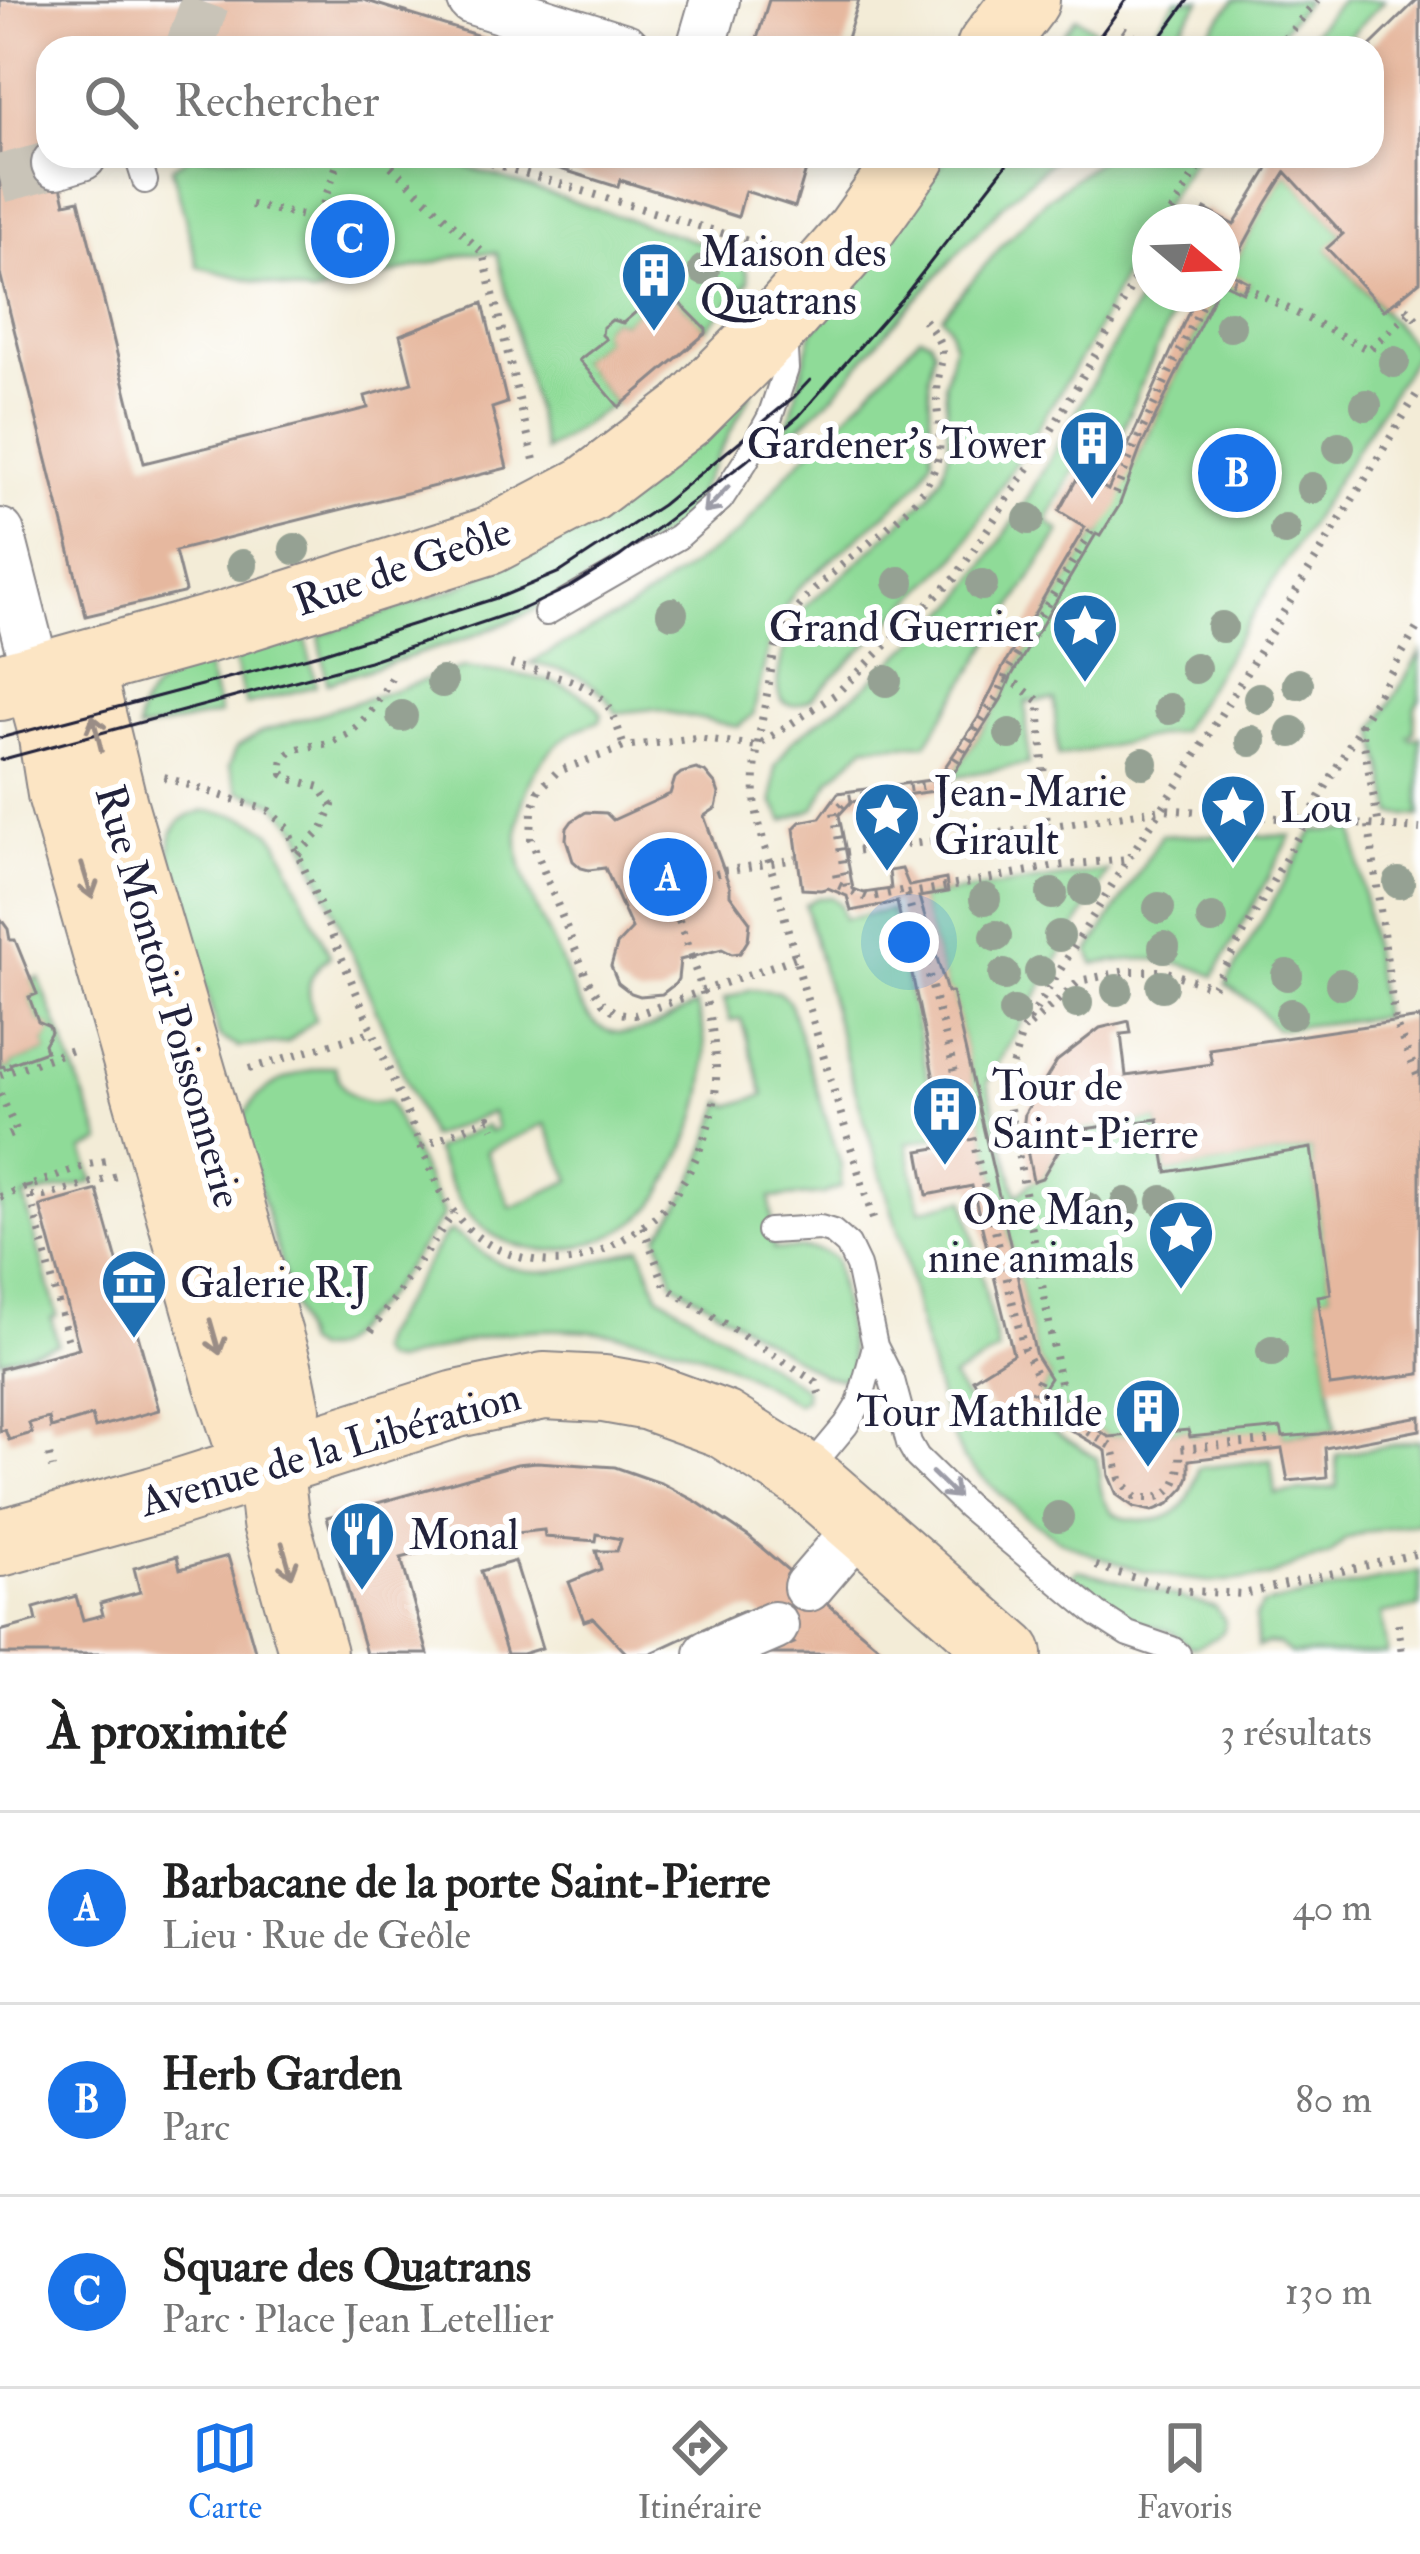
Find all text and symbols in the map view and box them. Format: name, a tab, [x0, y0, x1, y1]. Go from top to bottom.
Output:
search box	[36, 36, 1384, 168]
icon: search	[78, 69, 144, 135]
text: Rechercher	[174, 74, 379, 130]
pin: C	[311, 194, 389, 284]
north arrow	[1132, 204, 1240, 312]
place label: Maison des Quatrans	[700, 227, 887, 327]
building icon: Maison des Quatrans	[619, 240, 689, 334]
building icon: Gardener's Tower	[1057, 408, 1127, 502]
place label: Gardener's Tower	[747, 419, 1046, 471]
pin: B	[1198, 428, 1276, 518]
one-way arrow	[702, 484, 731, 514]
street label: Rue de Geôle	[287, 506, 518, 628]
place icon: Grand Guerrier	[1050, 591, 1120, 685]
place label: Grand Guerrier	[769, 602, 1038, 654]
one-way arrow	[85, 715, 107, 753]
place label: Jean-Marie Girault	[933, 767, 1126, 867]
place icon: Lou	[1198, 772, 1268, 866]
street label: Rue Montoir Poissonnerie	[83, 779, 253, 1214]
place icon: Jean-Marie Girault	[852, 780, 922, 874]
place label: Lou	[1280, 783, 1353, 835]
pin: A	[629, 832, 707, 922]
one-way arrow	[77, 861, 99, 899]
your location	[879, 912, 939, 972]
place label: Tour de Saint-Pierre	[992, 1061, 1198, 1161]
building icon: Tour de Saint-Pierre	[910, 1074, 980, 1168]
place label: One Man, nine animals	[928, 1185, 1134, 1285]
place icon: One Man, nine animals	[1146, 1198, 1216, 1292]
museum icon: Galerie R.J	[99, 1247, 169, 1341]
place label: Galerie R.J	[180, 1258, 369, 1310]
one-way arrow	[205, 1317, 227, 1355]
street label: Avenue de la Libération	[133, 1371, 527, 1529]
building icon: Tour Mathilde	[1113, 1376, 1183, 1470]
place label: Tour Mathilde	[857, 1387, 1102, 1439]
one-way arrow	[930, 1470, 959, 1498]
restaurant icon: Monal	[327, 1499, 397, 1593]
place label: Monal	[409, 1510, 519, 1562]
one-way arrow	[277, 1540, 299, 1578]
text: À proximité	[48, 1700, 287, 1764]
text: 3 résultats	[1220, 1708, 1372, 1757]
text: Barbacane de la porte Saint-Pierre	[162, 1855, 770, 1911]
text: A	[75, 1883, 99, 1932]
text: 40 m	[1293, 1883, 1372, 1932]
text: Lieu · Rue de Geôle	[162, 1911, 471, 1960]
text: Herb Garden	[162, 2047, 403, 2103]
text: B	[74, 2075, 100, 2124]
text: 80 m	[1295, 2075, 1372, 2124]
text: Parc	[162, 2103, 230, 2152]
text: Square des Quatrans	[162, 2239, 531, 2295]
text: C	[73, 2267, 101, 2316]
text: 130 m	[1285, 2267, 1372, 2316]
text: Parc · Place Jean Letellier	[162, 2295, 553, 2344]
tab: Carte	[188, 2415, 262, 2528]
tab: Itinéraire	[638, 2415, 762, 2528]
tab: Favoris	[1137, 2415, 1232, 2528]

